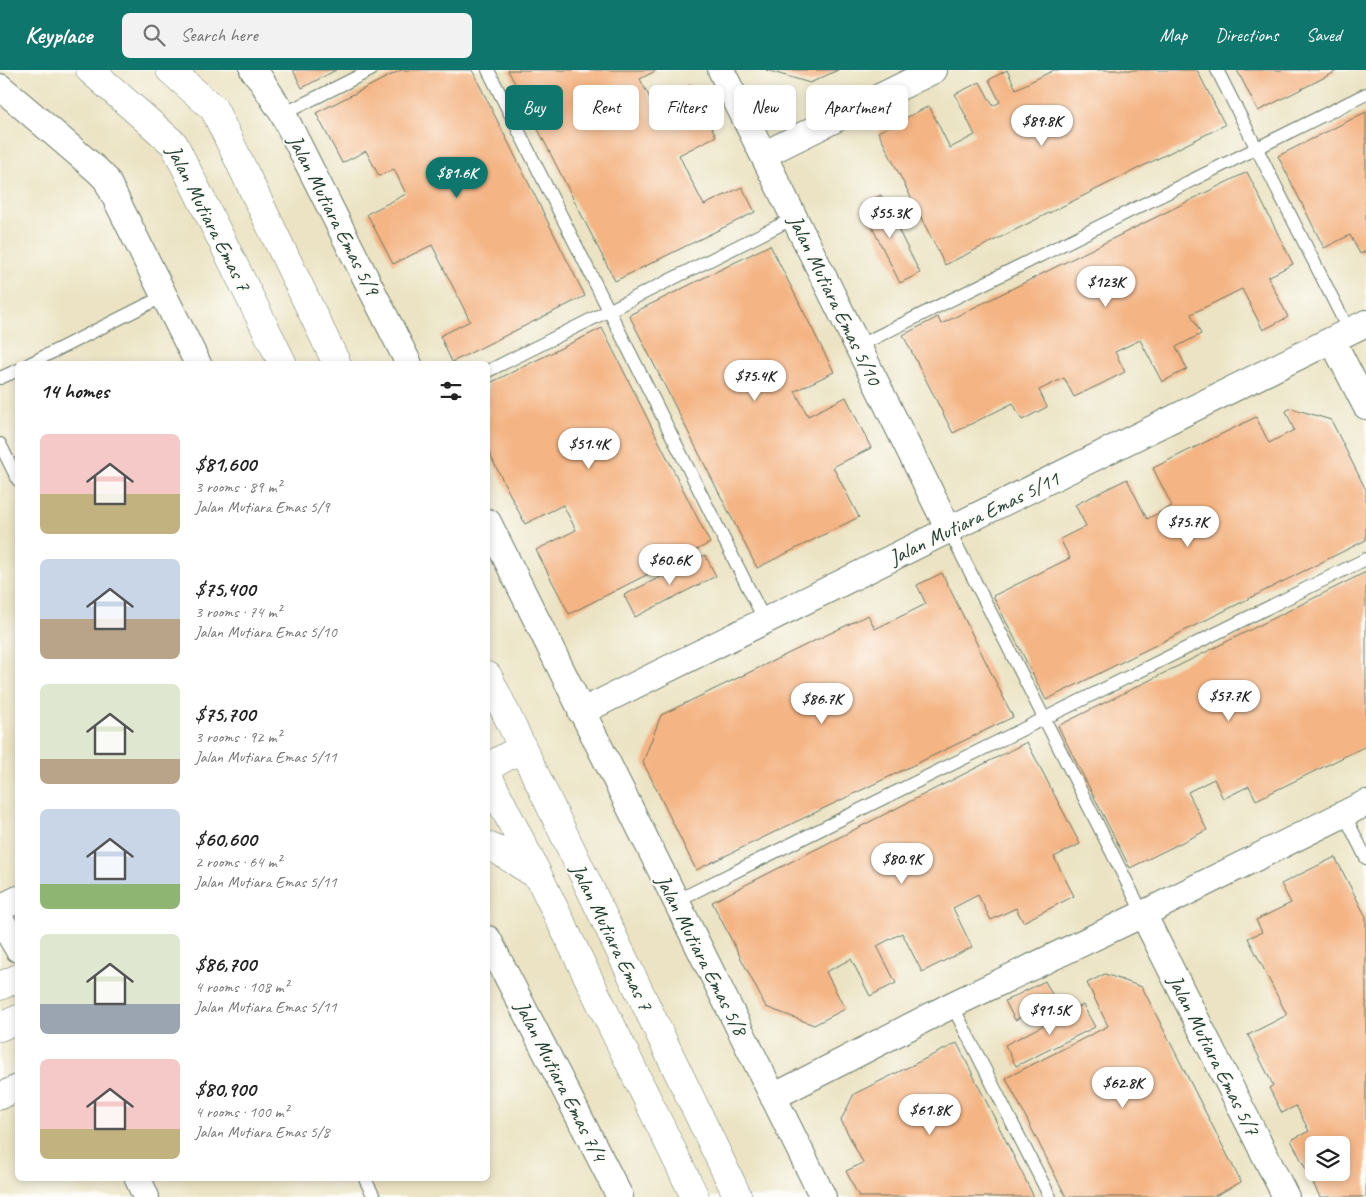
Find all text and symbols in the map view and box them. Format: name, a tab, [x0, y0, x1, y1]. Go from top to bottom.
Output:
search box	[122, 13, 472, 58]
text: Keyplace	[25, 20, 92, 50]
icon: search	[140, 21, 168, 49]
text: Search here	[180, 23, 258, 47]
text: Map	[1160, 24, 1187, 46]
text: Directions	[1215, 24, 1278, 46]
text: Saved	[1306, 24, 1341, 46]
chip: Buy	[505, 85, 563, 130]
chip: Rent	[573, 85, 639, 130]
chip: Filters	[649, 85, 724, 130]
chip: New	[734, 85, 796, 130]
chip: Apartment	[806, 85, 908, 130]
pin: $89.8K	[1001, 104, 1083, 147]
text: $89.8K	[1022, 111, 1062, 131]
street label: Jalan Mutiara Emas 5/9	[282, 130, 386, 301]
street label: Jalan Mutiara Emas 7	[161, 140, 258, 297]
pin: $81.6K	[416, 156, 498, 199]
text: $81.6K	[437, 163, 477, 183]
pin: $55.3K	[849, 196, 931, 239]
text: $55.3K	[870, 203, 910, 223]
street label: Jalan Mutiara Emas 5/10	[782, 210, 888, 391]
pin: $123K	[1071, 266, 1141, 308]
text: $123K	[1088, 272, 1124, 292]
pin: $75.4K	[714, 360, 796, 402]
text: $75.4K	[735, 366, 775, 386]
icon: filters	[437, 377, 465, 405]
text: 14 homes	[40, 378, 109, 404]
pin: $51.4K	[548, 428, 630, 470]
text: $51.4K	[569, 434, 609, 454]
text: $81,600	[195, 451, 256, 477]
icon: home	[80, 454, 140, 514]
street label: Jalan Mutiara Emas 5/11	[884, 465, 1065, 571]
text: 3 rooms · 89 m²	[195, 477, 281, 497]
text: Jalan Mutiara Emas 5/9	[195, 497, 330, 517]
pin: $75.7K	[1147, 506, 1229, 548]
text: $75.7K	[1168, 512, 1208, 532]
pin: $60.6K	[629, 544, 711, 586]
text: $60.6K	[650, 550, 690, 570]
text: $75,400	[195, 576, 255, 602]
icon: home	[80, 579, 140, 639]
text: 3 rooms · 74 m²	[195, 602, 281, 622]
text: Jalan Mutiara Emas 5/10	[195, 622, 337, 642]
pin: $57.7K	[1188, 680, 1270, 722]
pin: $86.7K	[781, 682, 863, 725]
text: $57.7K	[1209, 686, 1249, 706]
text: $86.7K	[802, 689, 842, 709]
text: $75,700	[195, 701, 255, 727]
icon: home	[80, 704, 140, 764]
text: 3 rooms · 92 m²	[195, 727, 281, 747]
text: Jalan Mutiara Emas 5/11	[195, 747, 337, 767]
text: $60,600	[195, 826, 257, 852]
icon: home	[80, 829, 140, 889]
pin: $80.9K	[861, 842, 943, 885]
text: $80.9K	[882, 849, 922, 869]
text: 2 rooms · 64 m²	[195, 852, 281, 872]
street label: Jalan Mutiara Emas 7	[565, 858, 659, 1016]
street label: Jalan Mutiara Emas 5/8	[650, 870, 755, 1042]
text: Jalan Mutiara Emas 5/11	[195, 872, 337, 892]
text: $86,700	[195, 951, 256, 977]
icon: home	[80, 954, 140, 1014]
street label: Jalan Mutiara Emas 5/7	[1162, 970, 1266, 1141]
text: 4 rooms · 108 m²	[195, 977, 289, 997]
pin: $91.5K	[1009, 994, 1091, 1036]
street label: Jalan Mutiara Emas 7/4	[509, 996, 614, 1168]
text: Jalan Mutiara Emas 5/11	[195, 997, 337, 1017]
text: $91.5K	[1030, 1000, 1070, 1020]
pin: $62.8K	[1082, 1066, 1164, 1109]
text: $62.8K	[1103, 1073, 1143, 1093]
text: $80,900	[195, 1076, 256, 1102]
icon: home	[80, 1079, 140, 1139]
pin: $61.8K	[889, 1094, 971, 1136]
text: $61.8K	[910, 1100, 950, 1120]
text: 4 rooms · 100 m²	[195, 1102, 289, 1122]
text: Jalan Mutiara Emas 5/8	[195, 1122, 330, 1142]
map controls	[1305, 1136, 1350, 1181]
button: layers	[1305, 1136, 1350, 1181]

